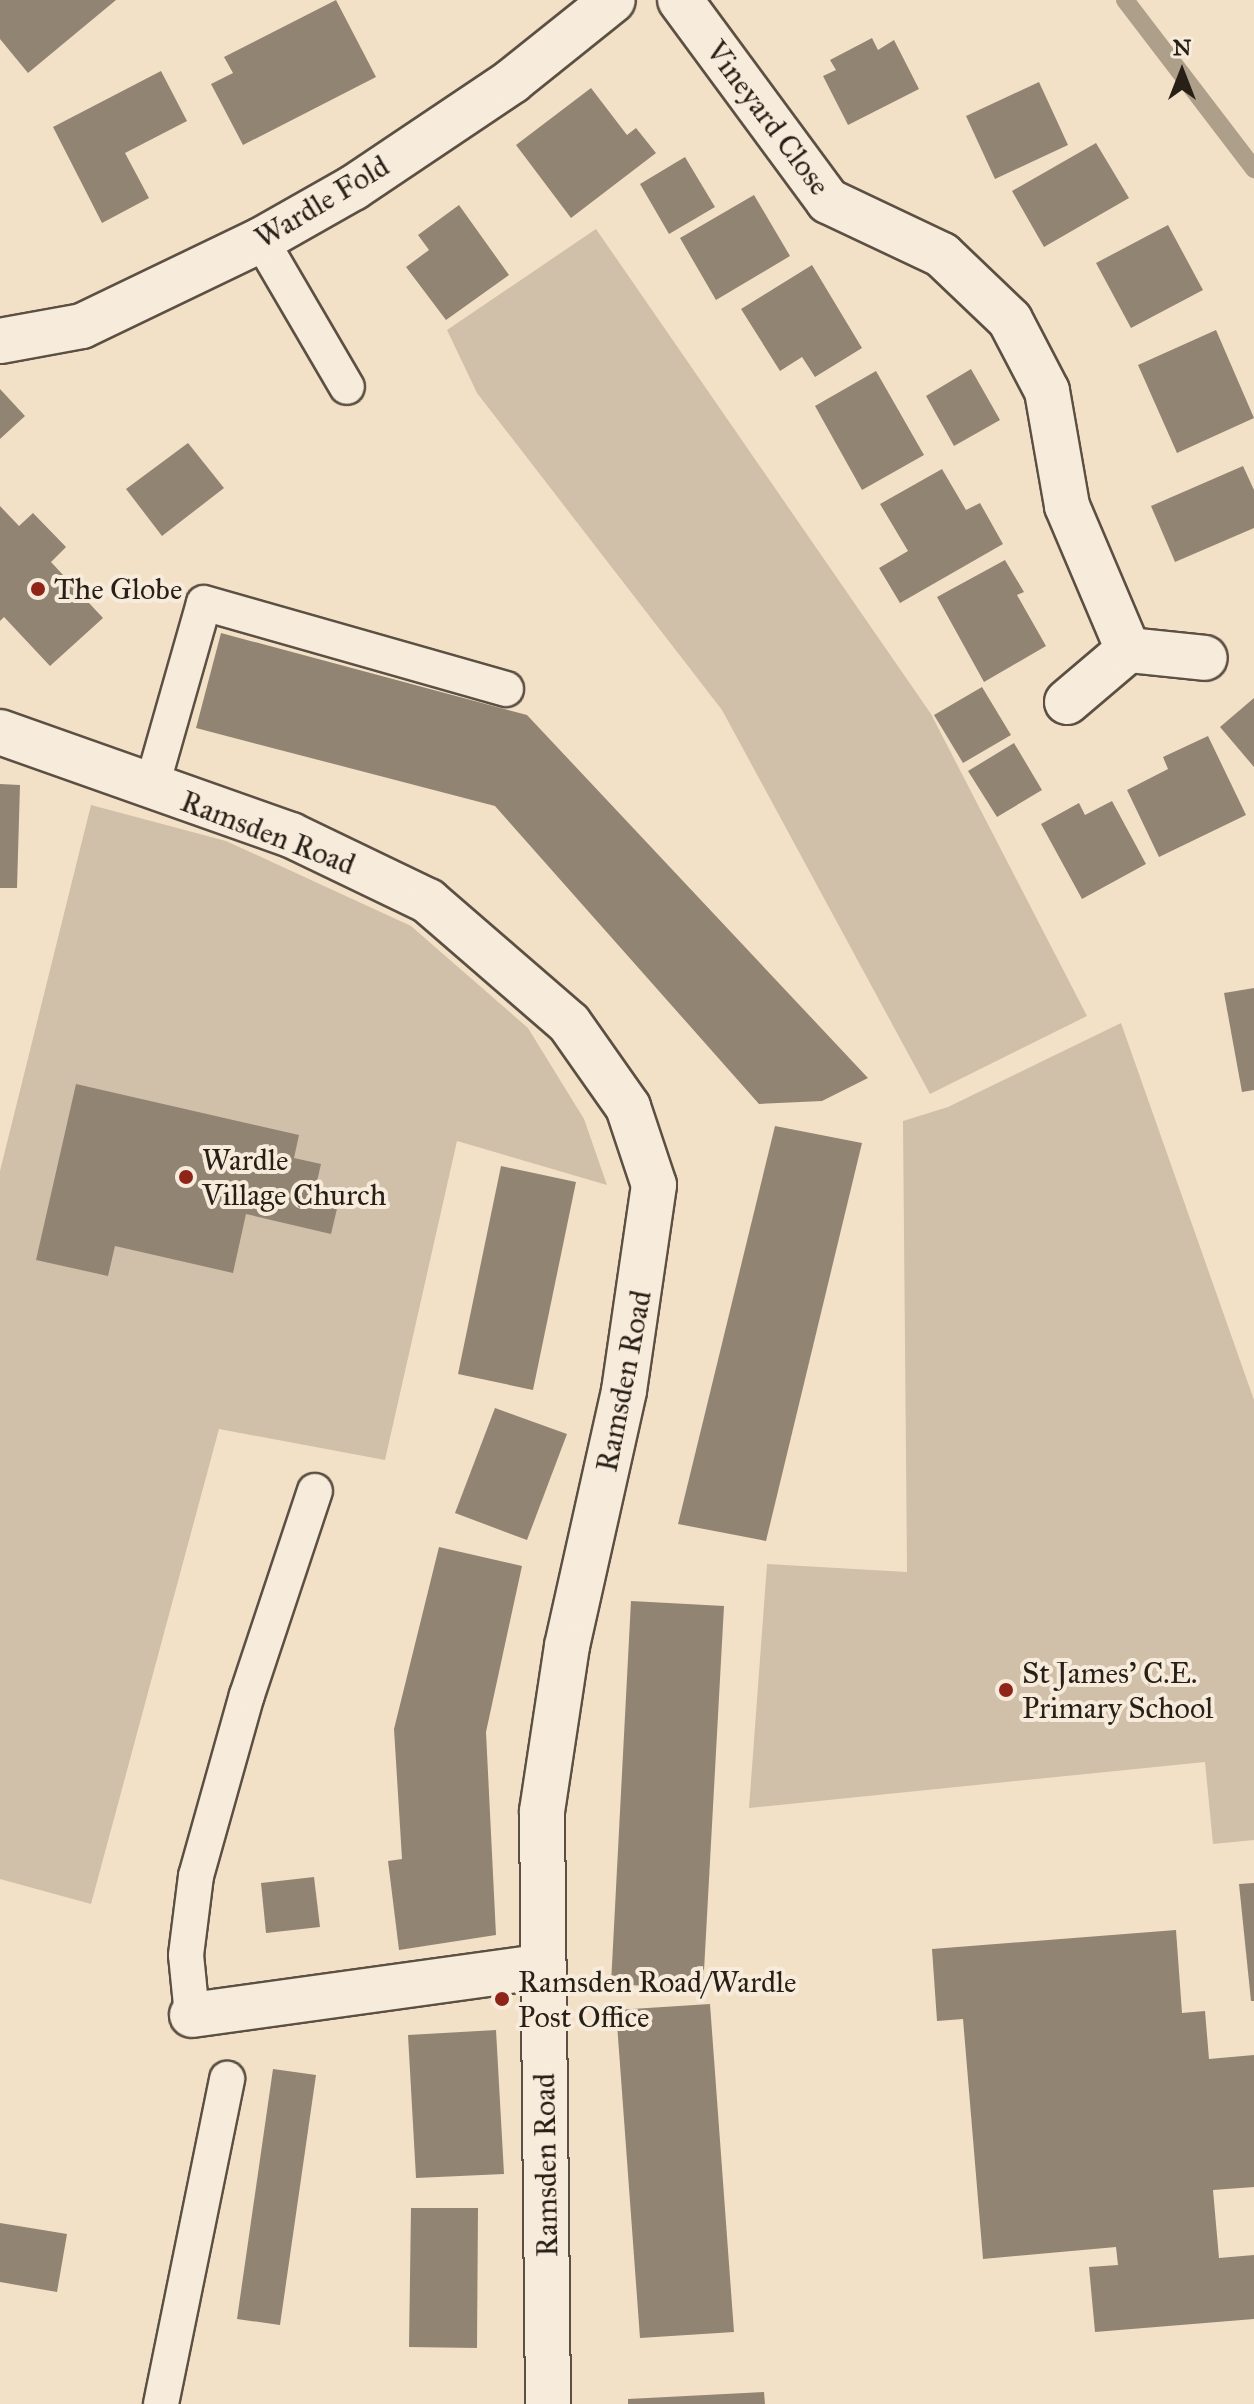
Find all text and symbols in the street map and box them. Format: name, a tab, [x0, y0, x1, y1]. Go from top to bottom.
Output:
north arrow	[1142, 32, 1222, 112]
street label: Vineyard Close	[698, 34, 838, 202]
text: N	[1173, 34, 1191, 61]
street label: Wardle Fold	[248, 148, 396, 256]
place label: The Globe	[54, 571, 182, 607]
marker: The Globe	[29, 580, 47, 598]
street label: Ramsden Road	[176, 783, 360, 883]
place label: Wardle Village Church	[202, 1142, 386, 1212]
marker: Wardle Village Church	[177, 1168, 195, 1186]
street label: Ramsden Road	[589, 1287, 659, 1475]
place label: St James' C.E. Primary School	[1022, 1655, 1213, 1726]
marker: St James' C.E. Primary School	[997, 1681, 1015, 1699]
place label: Ramsden Road/Wardle Post Office	[518, 1964, 797, 2034]
marker: Ramsden Road/Wardle Post Office	[493, 1990, 511, 2008]
street label: Ramsden Road	[526, 2073, 566, 2257]

